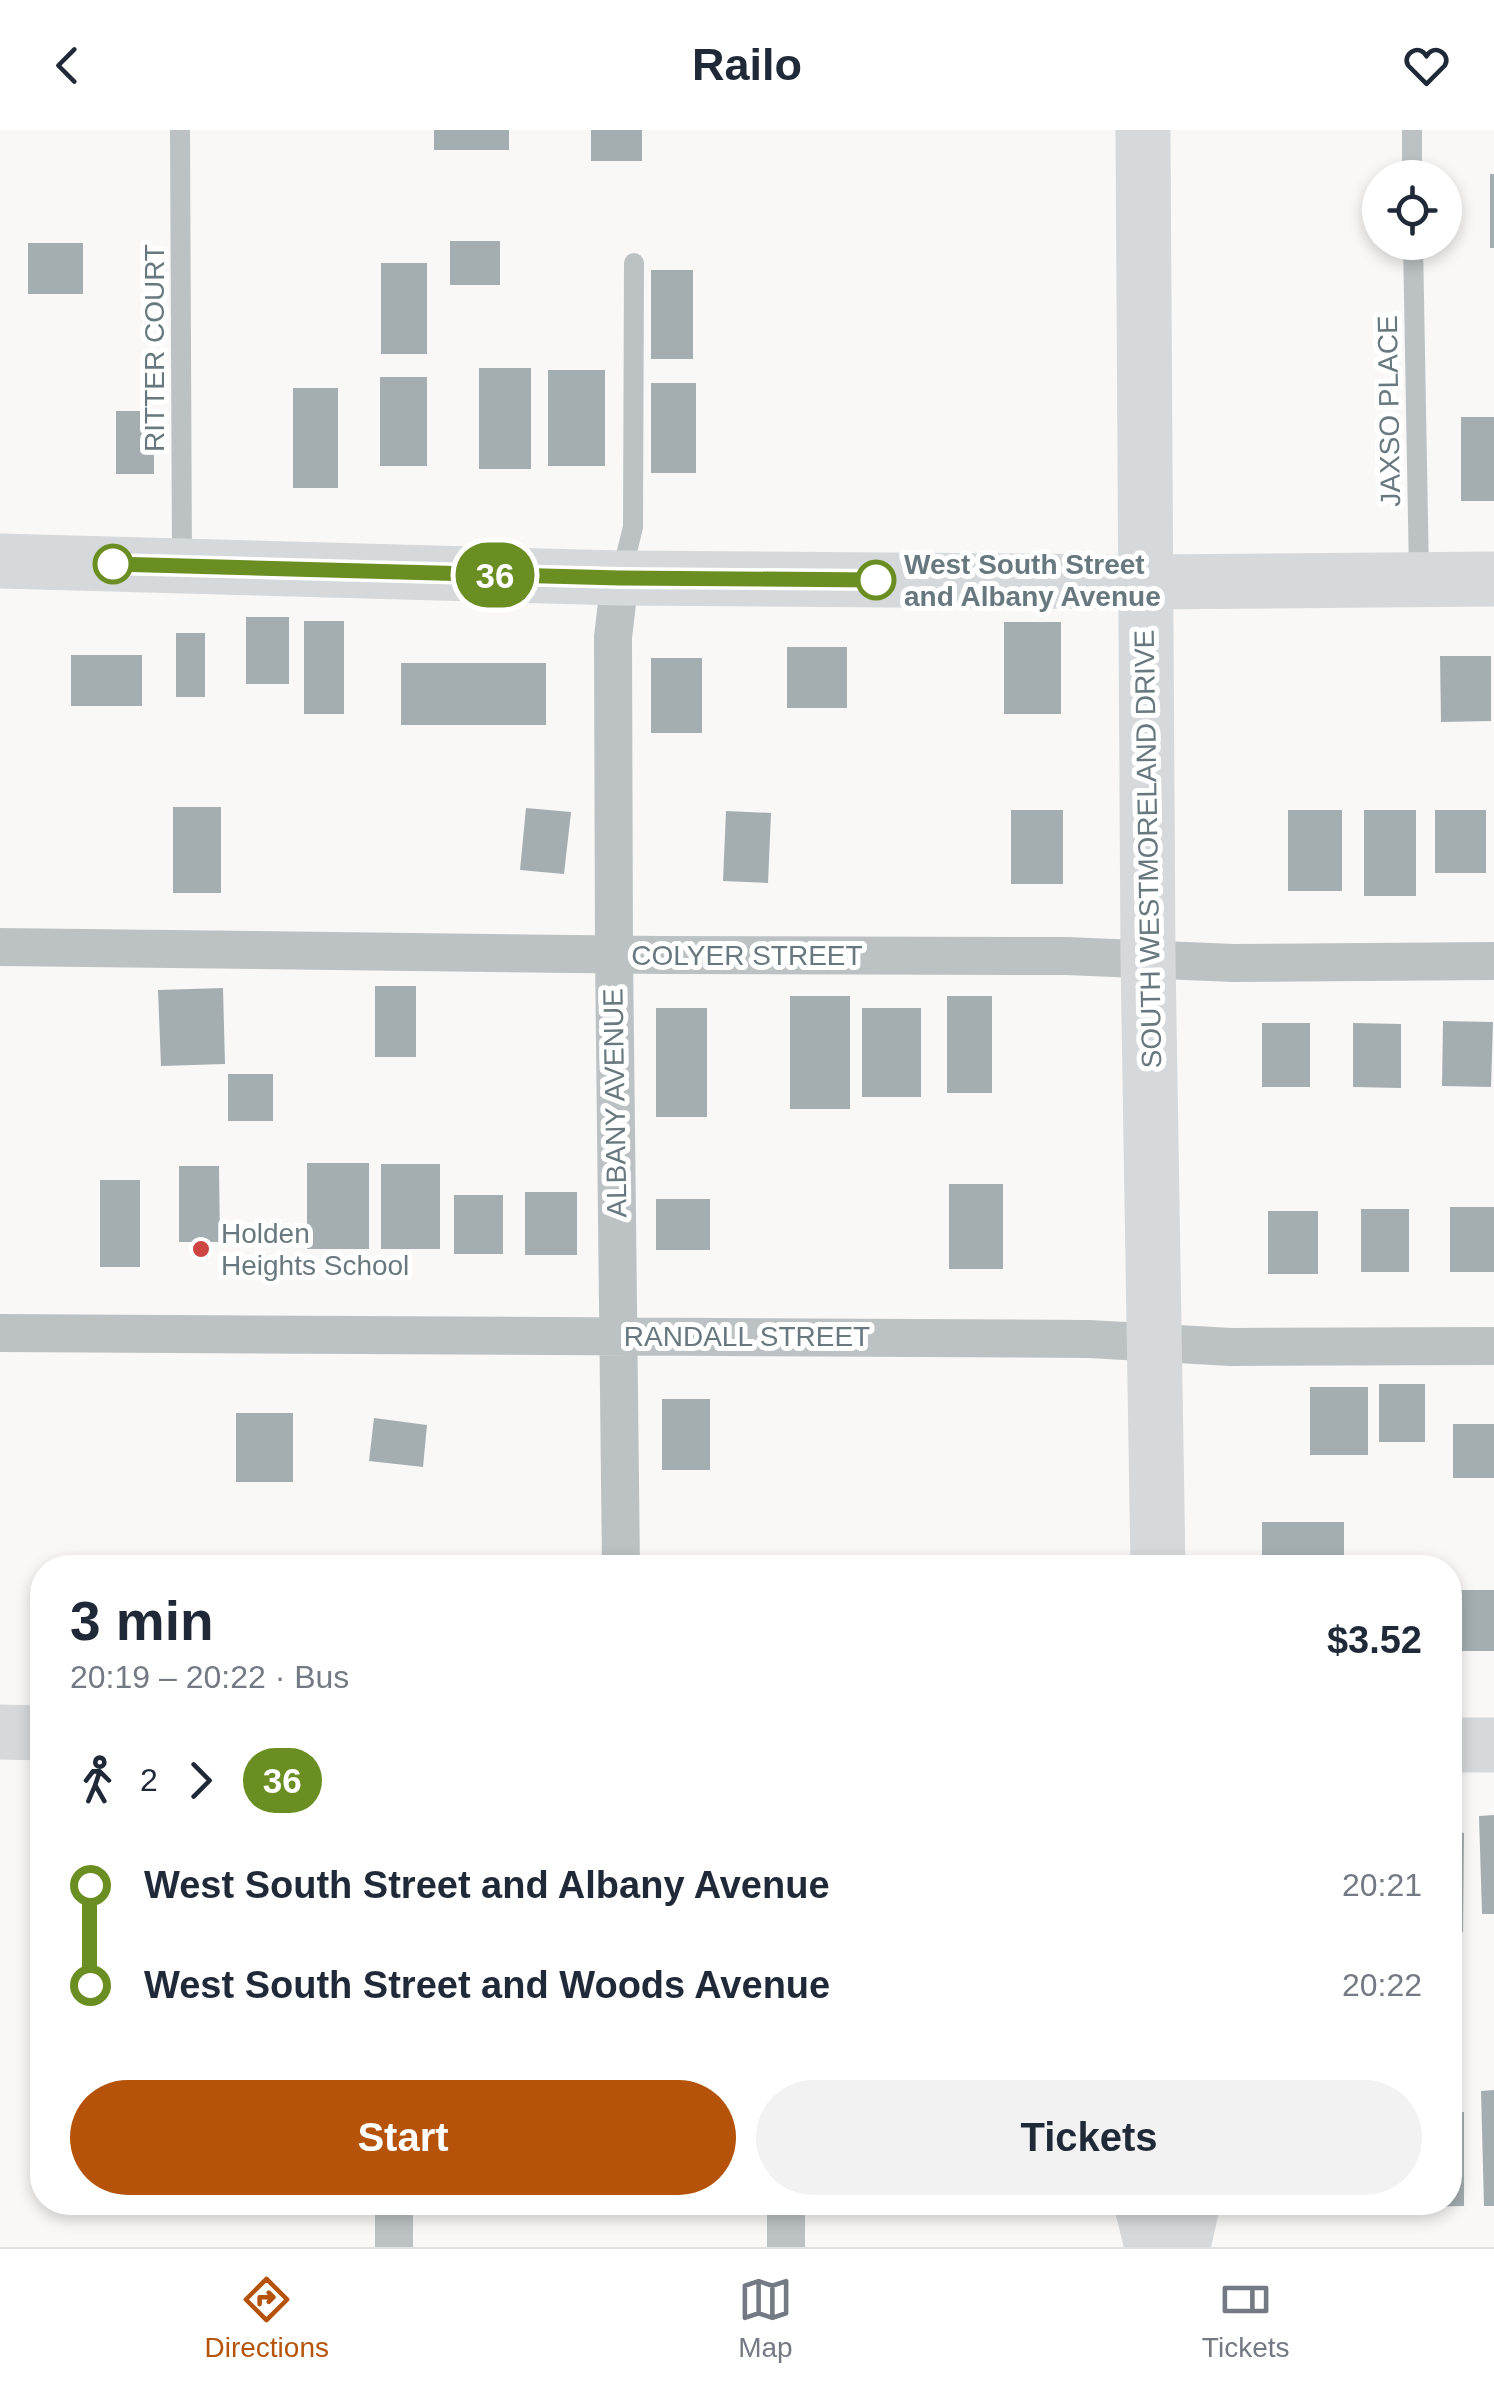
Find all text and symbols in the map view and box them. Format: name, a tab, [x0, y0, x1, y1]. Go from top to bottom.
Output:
icon: back	[40, 38, 95, 93]
icon: heart	[1399, 38, 1454, 93]
text: Railo	[692, 39, 802, 90]
map controls	[1362, 160, 1462, 260]
button: locate	[1362, 160, 1462, 260]
street label: RITTER COURT	[139, 244, 170, 452]
street label: JAXSO PLACE	[1372, 315, 1406, 507]
line badge: 36	[450, 542, 540, 608]
unlabelled marker	[94, 545, 132, 583]
place label: West South Street and Albany Avenue	[904, 549, 1161, 612]
text: 36	[476, 556, 514, 595]
marker: West South Street and Albany Avenue	[857, 561, 895, 599]
street label: SOUTH WESTMORELAND DRIVE	[1129, 629, 1167, 1069]
street label: COLYER STREET	[631, 940, 863, 971]
street label: ALBANY AVENUE	[598, 988, 632, 1218]
place label: Holden Heights School	[221, 1218, 409, 1281]
marker: Holden Heights School	[190, 1238, 212, 1260]
street label: RANDALL STREET	[624, 1321, 870, 1352]
text: 3 min	[70, 1590, 214, 1652]
text: $3.52	[1327, 1619, 1422, 1661]
text: 20:19 – 20:22 · Bus	[70, 1659, 349, 1695]
icon: walk	[70, 1753, 125, 1808]
icon: forward	[173, 1753, 228, 1808]
text: 36	[263, 1761, 302, 1800]
text: 2	[140, 1762, 158, 1798]
text: West South Street and Albany Avenue	[144, 1864, 830, 1906]
text: 20:21	[1342, 1867, 1422, 1903]
text: West South Street and Woods Avenue	[144, 1964, 830, 2006]
text: 20:22	[1342, 1967, 1422, 2003]
button: Start	[70, 2080, 736, 2195]
button: Tickets	[756, 2080, 1422, 2195]
tab: Directions	[204, 2272, 329, 2364]
tab: Map	[738, 2272, 793, 2364]
tab: Tickets	[1202, 2272, 1290, 2364]

